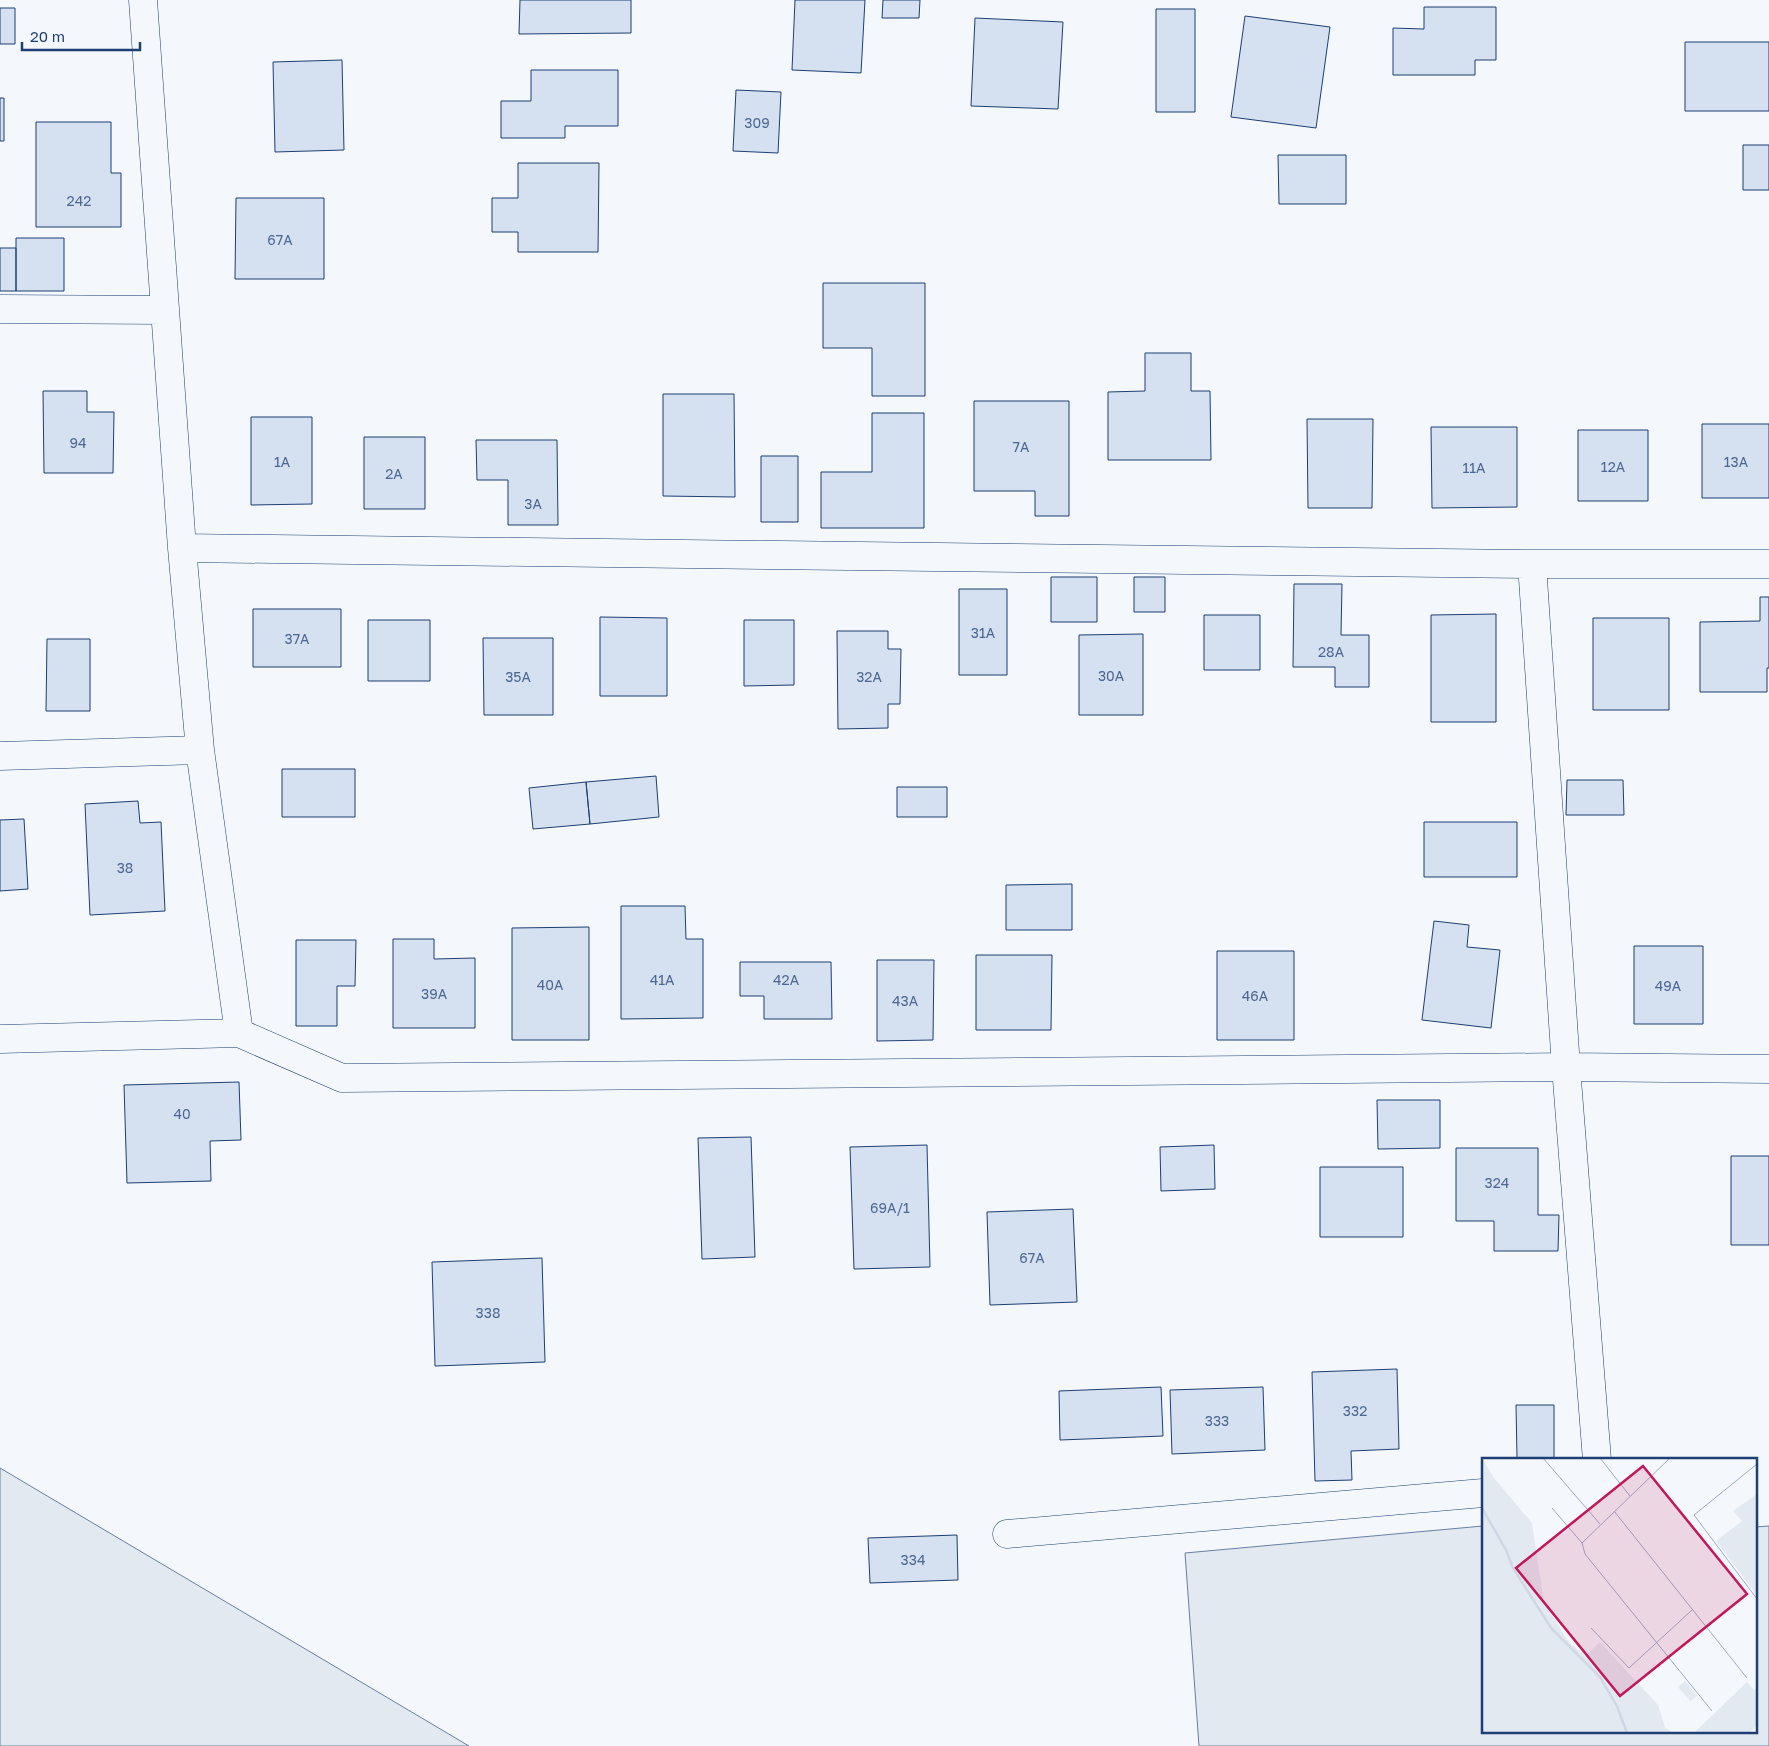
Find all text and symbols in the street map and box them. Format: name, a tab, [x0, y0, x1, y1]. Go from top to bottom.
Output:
scale bar	[22, 20, 140, 52]
text: 20 m	[30, 27, 65, 45]
house number: 309	[744, 114, 770, 131]
house number: 242	[67, 192, 91, 209]
house number: 67А	[267, 231, 293, 248]
house number: 94	[69, 434, 87, 451]
house number: 7А	[1013, 438, 1030, 455]
house number: 1А	[274, 453, 291, 470]
house number: 13А	[1724, 453, 1749, 470]
house number: 12А	[1601, 458, 1626, 475]
house number: 11А	[1463, 459, 1486, 476]
house number: 2А	[385, 465, 403, 482]
house number: 3А	[524, 495, 542, 512]
house number: 31А	[971, 624, 996, 641]
house number: 37А	[285, 630, 310, 647]
house number: 28А	[1318, 643, 1345, 660]
house number: 30А	[1098, 667, 1125, 684]
house number: 35А	[505, 668, 531, 685]
house number: 32А	[856, 668, 882, 685]
house number: 38	[117, 859, 133, 876]
house number: 41А	[650, 971, 675, 988]
house number: 42А	[773, 971, 800, 988]
house number: 40А	[537, 976, 564, 993]
house number: 49А	[1655, 977, 1682, 994]
house number: 39А	[421, 985, 448, 1002]
house number: 46А	[1242, 987, 1269, 1004]
house number: 43А	[892, 992, 919, 1009]
house number: 40	[173, 1105, 191, 1122]
house number: 324	[1485, 1174, 1509, 1191]
house number: 69А/1	[870, 1199, 910, 1216]
house number: 67А	[1019, 1249, 1045, 1266]
house number: 338	[476, 1304, 500, 1321]
house number: 332	[1343, 1402, 1367, 1419]
house number: 333	[1205, 1412, 1229, 1429]
inset map	[1482, 1458, 1756, 1734]
house number: 334	[901, 1551, 925, 1568]

